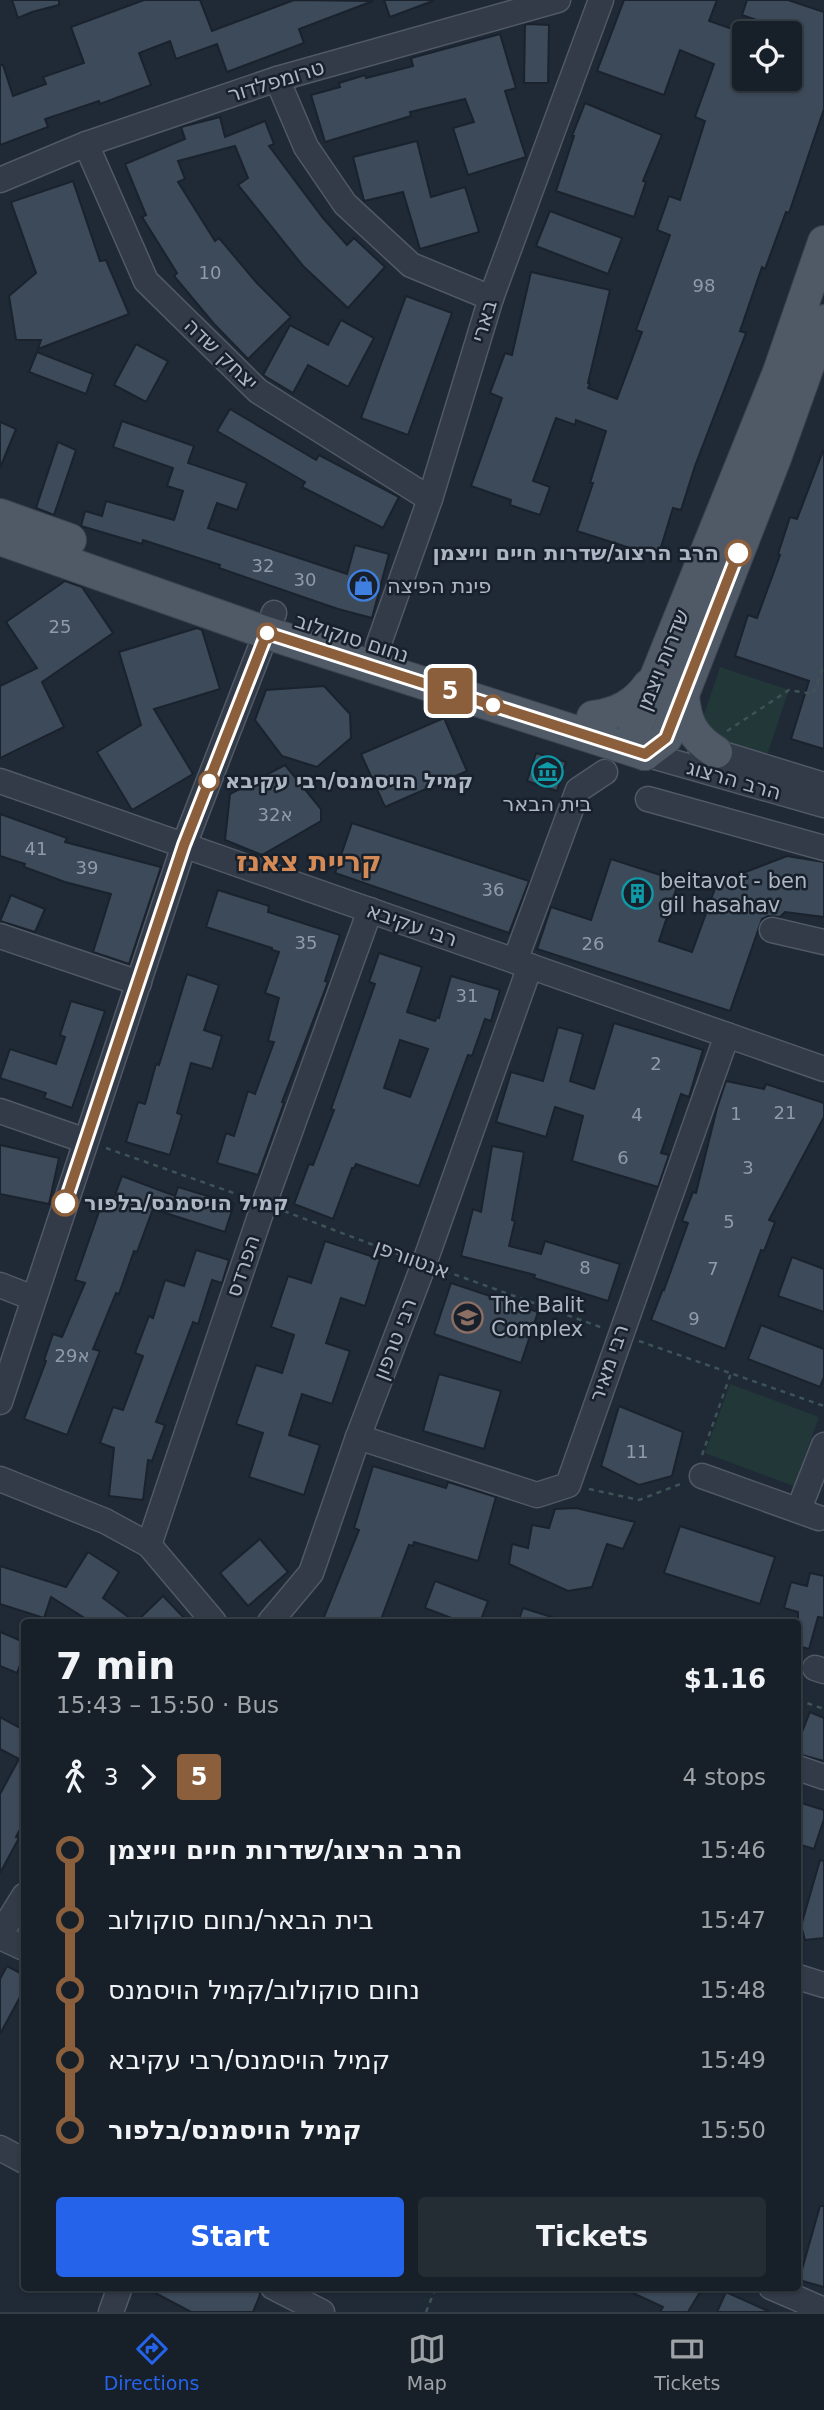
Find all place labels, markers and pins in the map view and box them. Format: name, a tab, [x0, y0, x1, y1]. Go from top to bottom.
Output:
marker: הרב הרצוג/שדרות חיים וייצמן	[725, 540, 751, 566]
place label: הרב הרצוג/שדרות חיים וייצמן	[433, 541, 719, 565]
shop icon: פינת הפיצה	[347, 569, 381, 603]
place label: פינת הפיצה	[387, 574, 491, 598]
unlabelled marker	[257, 623, 277, 643]
unlabelled marker	[483, 695, 503, 715]
museum icon: בית הבאר	[530, 755, 564, 789]
place label: קמיל הויסמנס/רבי עקיבא	[225, 769, 473, 793]
marker: קמיל הויסמנס/רבי עקיבא	[199, 771, 219, 791]
place label: בית הבאר	[502, 792, 592, 816]
place label: beitavot - ben gil hasahav	[660, 869, 807, 917]
building icon: beitavot - ben gil hasahav	[620, 876, 654, 910]
marker: קמיל הויסמנס/בלפור	[52, 1190, 78, 1216]
place label: קמיל הויסמנס/בלפור	[84, 1191, 289, 1215]
place label: The Balit Complex	[490, 1293, 584, 1341]
school or university icon: The Balit Complex	[451, 1300, 485, 1334]

